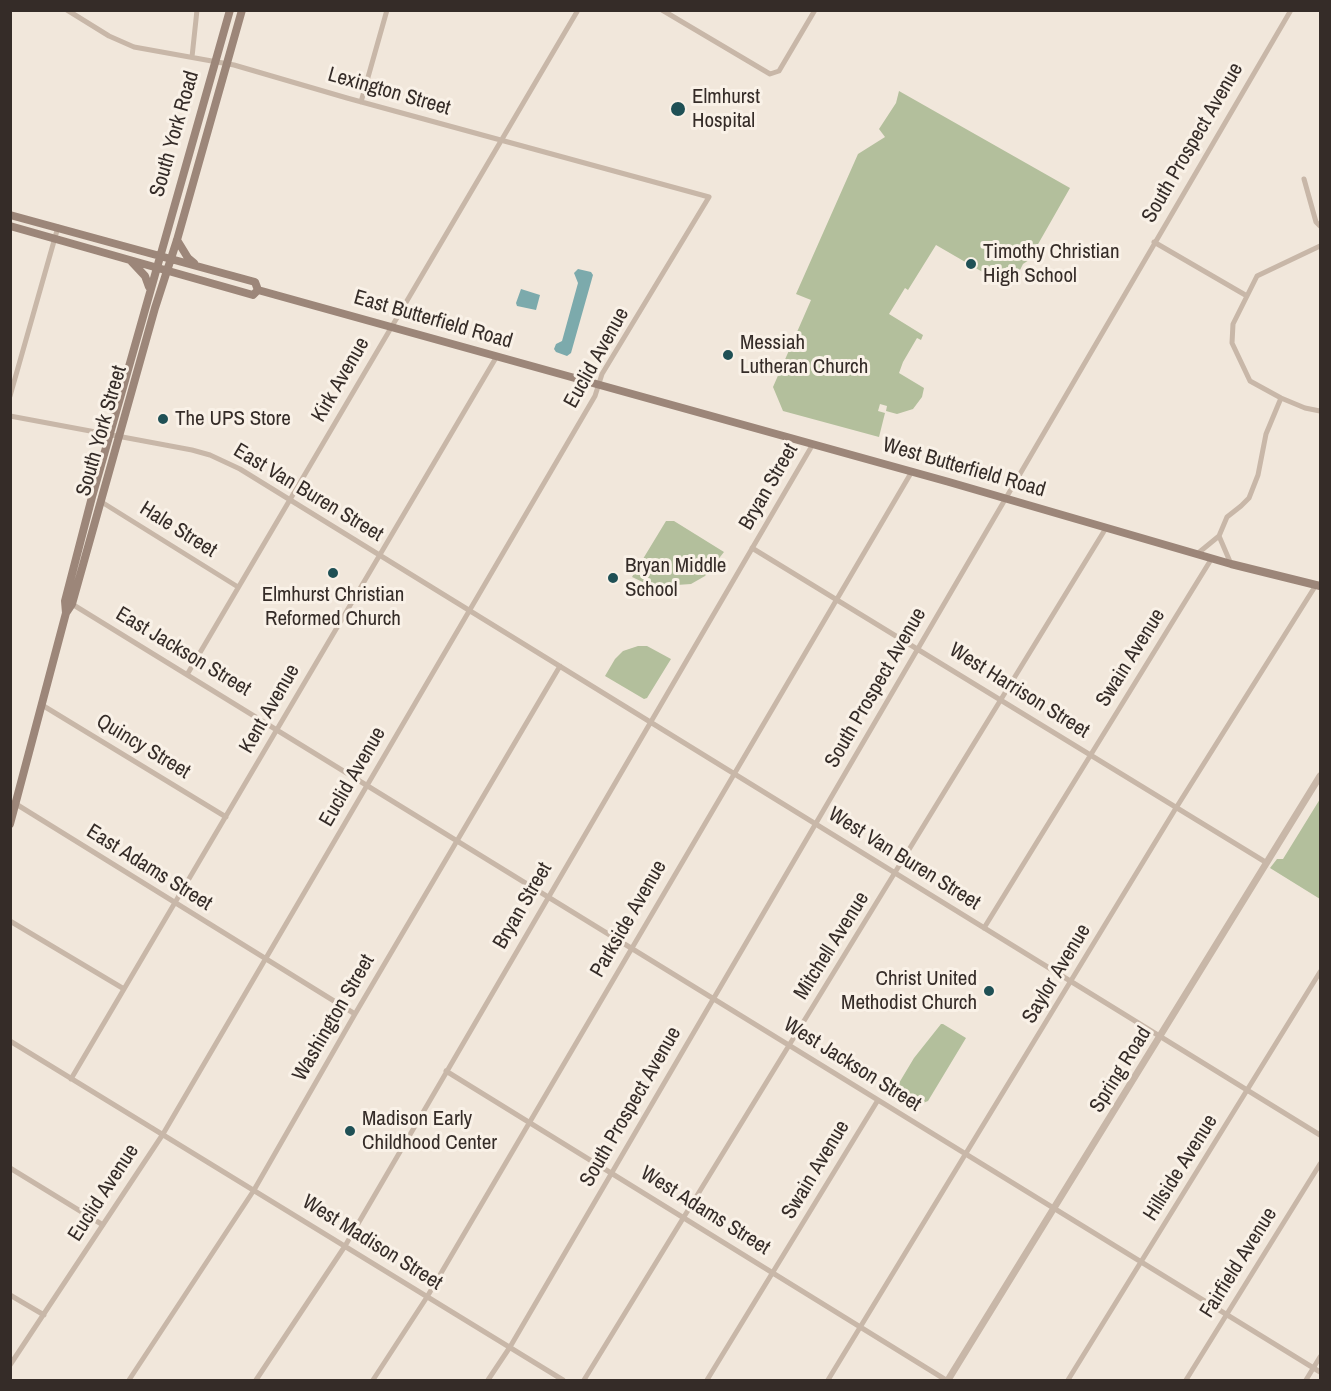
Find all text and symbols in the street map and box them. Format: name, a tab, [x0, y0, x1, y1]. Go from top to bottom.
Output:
street label: South Prospect Avenue	[1137, 58, 1249, 228]
street label: Lexington Street	[325, 62, 453, 122]
street label: South York Road	[145, 68, 205, 200]
place label: Elmhurst Hospital	[692, 84, 760, 134]
marker: Elmhurst Hospital	[669, 100, 687, 118]
place label: Timothy Christian High School	[983, 239, 1119, 289]
marker: Timothy Christian High School	[964, 257, 978, 271]
street label: East Butterfield Road	[351, 285, 515, 355]
street label: Euclid Avenue	[559, 303, 635, 413]
place label: Messiah Lutheran Church	[740, 330, 868, 380]
street label: Kirk Avenue	[307, 333, 375, 427]
marker: Messiah Lutheran Church	[721, 348, 735, 362]
street label: South York Street	[71, 363, 133, 499]
place label: The UPS Store	[175, 406, 291, 432]
marker: The UPS Store	[156, 412, 170, 426]
street label: West Butterfield Road	[880, 433, 1048, 503]
street label: East Van Buren Street	[229, 438, 387, 548]
street label: Bryan Street	[734, 439, 804, 535]
street label: Hale Street	[135, 496, 221, 564]
place label: Bryan Middle School	[625, 553, 726, 603]
marker: Elmhurst Christian Reformed Church	[326, 566, 340, 580]
marker: Bryan Middle School	[606, 571, 620, 585]
place label: Elmhurst Christian Reformed Church	[262, 582, 404, 632]
street label: East Jackson Street	[111, 602, 255, 702]
street label: South Prospect Avenue	[820, 603, 932, 773]
street label: Swain Avenue	[1091, 604, 1171, 712]
street label: West Harrison Street	[944, 638, 1094, 744]
street label: Kent Avenue	[235, 660, 305, 758]
street label: Quincy Street	[91, 709, 195, 785]
street label: Euclid Avenue	[314, 723, 392, 831]
street label: West Van Buren Street	[823, 802, 985, 916]
street label: East Adams Street	[81, 819, 217, 917]
street label: Parkside Avenue	[585, 856, 673, 982]
street label: Bryan Street	[488, 858, 558, 954]
street label: Mitchell Avenue	[789, 887, 875, 1005]
street label: Saylor Avenue	[1017, 920, 1097, 1028]
street label: Washington Street	[288, 950, 380, 1086]
place label: Christ United Methodist Church	[841, 966, 977, 1016]
marker: Christ United Methodist Church	[982, 984, 996, 998]
street label: West Jackson Street	[778, 1013, 926, 1117]
street label: South Prospect Avenue	[575, 1022, 687, 1192]
street label: Spring Road	[1085, 1022, 1157, 1118]
place label: Madison Early Childhood Center	[362, 1106, 497, 1156]
street label: Hillside Avenue	[1138, 1110, 1224, 1226]
street label: Swain Avenue	[777, 1116, 855, 1224]
marker: Madison Early Childhood Center	[343, 1124, 357, 1138]
street label: Euclid Avenue	[63, 1140, 145, 1246]
street label: West Adams Street	[636, 1161, 774, 1261]
street label: West Madison Street	[297, 1190, 447, 1296]
street label: Fairfield Avenue	[1195, 1203, 1283, 1323]

